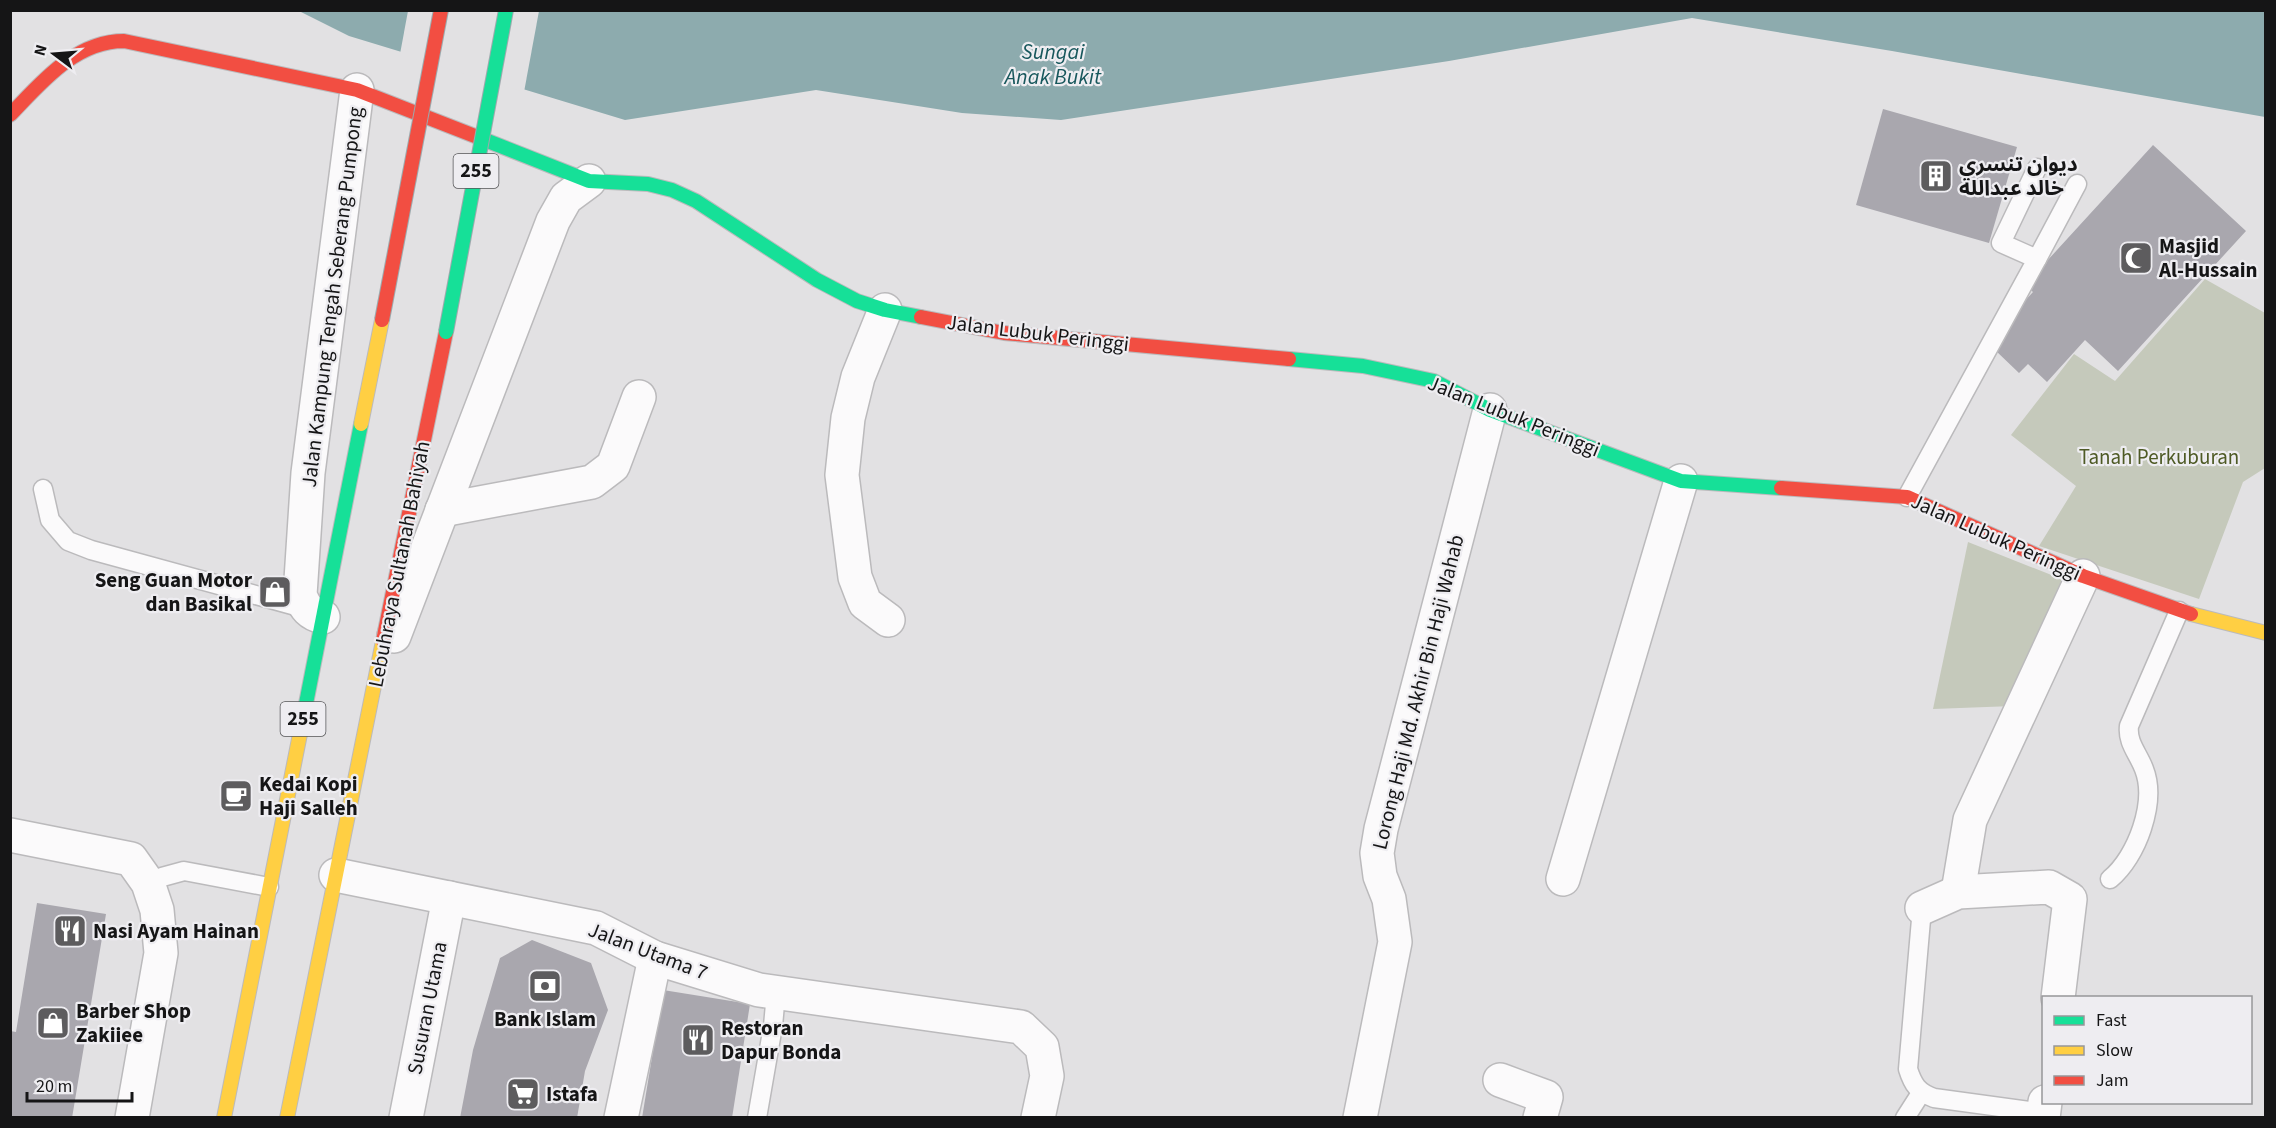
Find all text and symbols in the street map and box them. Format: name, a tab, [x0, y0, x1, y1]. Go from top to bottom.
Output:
north arrow	[24, 24, 84, 84]
water label: Sungai Anak Bukit	[1003, 36, 1102, 93]
text: N	[29, 42, 53, 58]
street label: Jalan Kampung Tengah Seberang Pumpong	[294, 105, 370, 489]
place label: دیوان تنسري خالد عبدالله	[1959, 149, 2078, 203]
road number: 255	[454, 154, 498, 188]
building icon: دیوان تنسري خالد عبدالله	[1918, 158, 1954, 194]
place label: Masjid Al-Hussain	[2158, 231, 2258, 285]
mosque icon: Masjid Al-Hussain	[2118, 240, 2154, 276]
street label: Jalan Lubuk Peringgi	[945, 307, 1131, 359]
street label: Jalan Lubuk Peringgi	[1423, 368, 1605, 464]
street label: Lebuhraya Sultanah Bahiyah	[360, 438, 438, 690]
park label: Tanah Perkuburan	[2079, 442, 2239, 472]
street label: Jalan Lubuk Peringgi	[1906, 486, 2086, 588]
street label: Lorong Haji Md. Akhir Bin Haji Wahab	[1364, 531, 1472, 853]
place label: Seng Guan Motor dan Basikal	[95, 565, 253, 619]
shop icon: Seng Guan Motor dan Basikal	[257, 574, 293, 610]
road number: 255	[280, 702, 326, 736]
place label: Kedai Kopi Haji Salleh	[259, 769, 358, 823]
cafe icon: Kedai Kopi Haji Salleh	[218, 778, 254, 814]
restaurant icon: Nasi Ayam Hainan	[52, 913, 88, 949]
street label: Jalan Utama 7	[584, 914, 712, 988]
place label: Nasi Ayam Hainan	[93, 916, 259, 946]
street label: Susuran Utama	[399, 939, 455, 1077]
bank icon: Bank Islam	[527, 968, 563, 1004]
place label: Barber Shop Zakiiee	[76, 996, 191, 1050]
legend	[2042, 996, 2252, 1104]
place label: Bank Islam	[494, 1004, 596, 1034]
shop icon: Barber Shop Zakiiee	[35, 1005, 71, 1041]
text: Fast	[2096, 1008, 2127, 1033]
place label: Restoran Dapur Bonda	[721, 1013, 841, 1067]
restaurant icon: Restoran Dapur Bonda	[680, 1022, 716, 1058]
text: Slow	[2096, 1038, 2133, 1063]
scale bar	[27, 1065, 132, 1103]
text: Jam	[2096, 1068, 2129, 1093]
text: 20 m	[36, 1074, 72, 1099]
supermarket icon: Istafa	[505, 1076, 541, 1112]
place label: Istafa	[546, 1079, 598, 1109]

